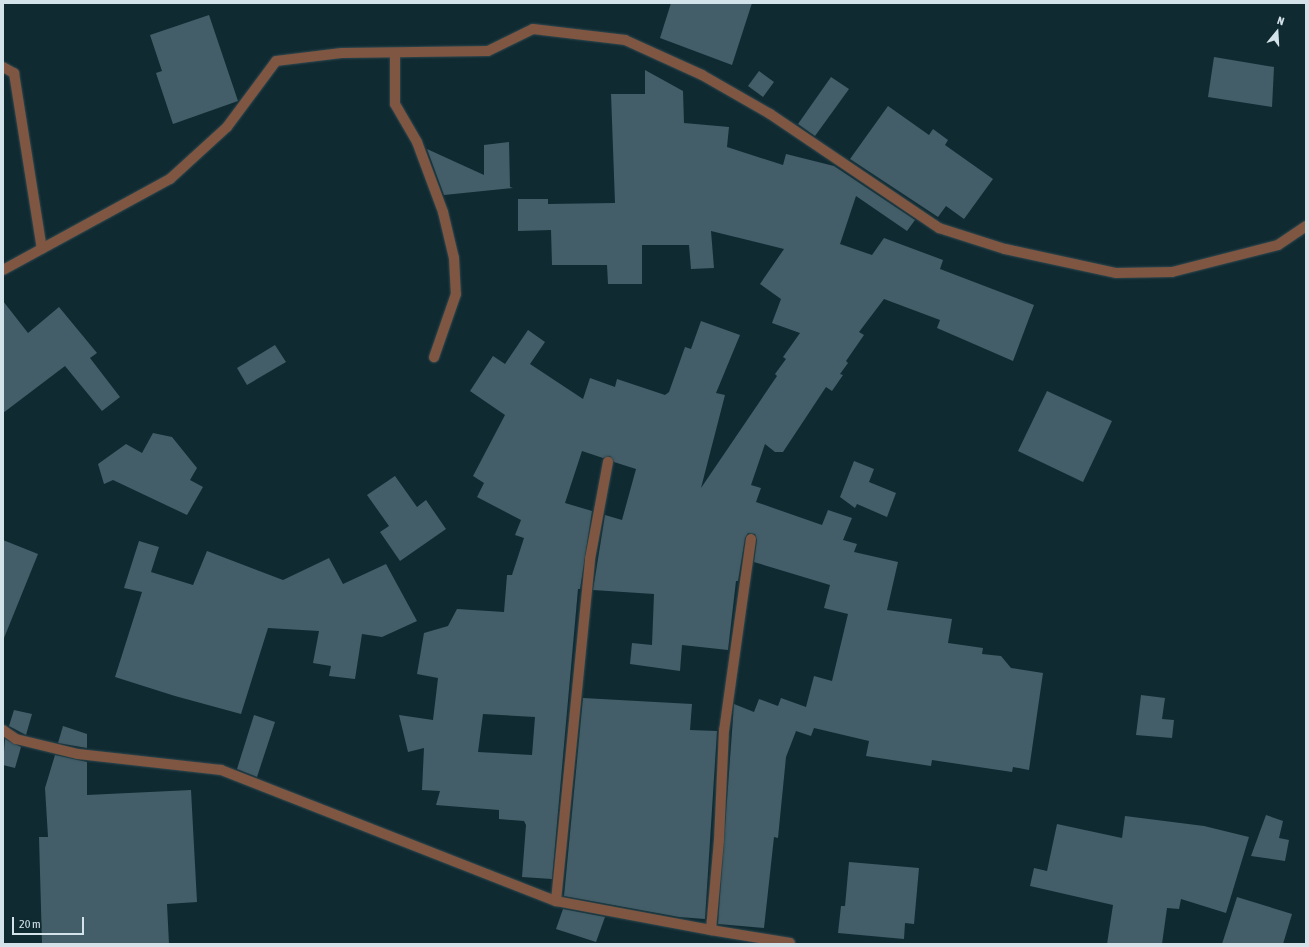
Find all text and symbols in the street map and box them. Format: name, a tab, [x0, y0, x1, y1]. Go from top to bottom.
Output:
north arrow	[1257, 12, 1297, 52]
text: N	[1276, 14, 1286, 27]
scale bar	[14, 909, 86, 935]
text: 20 m	[19, 917, 41, 931]

